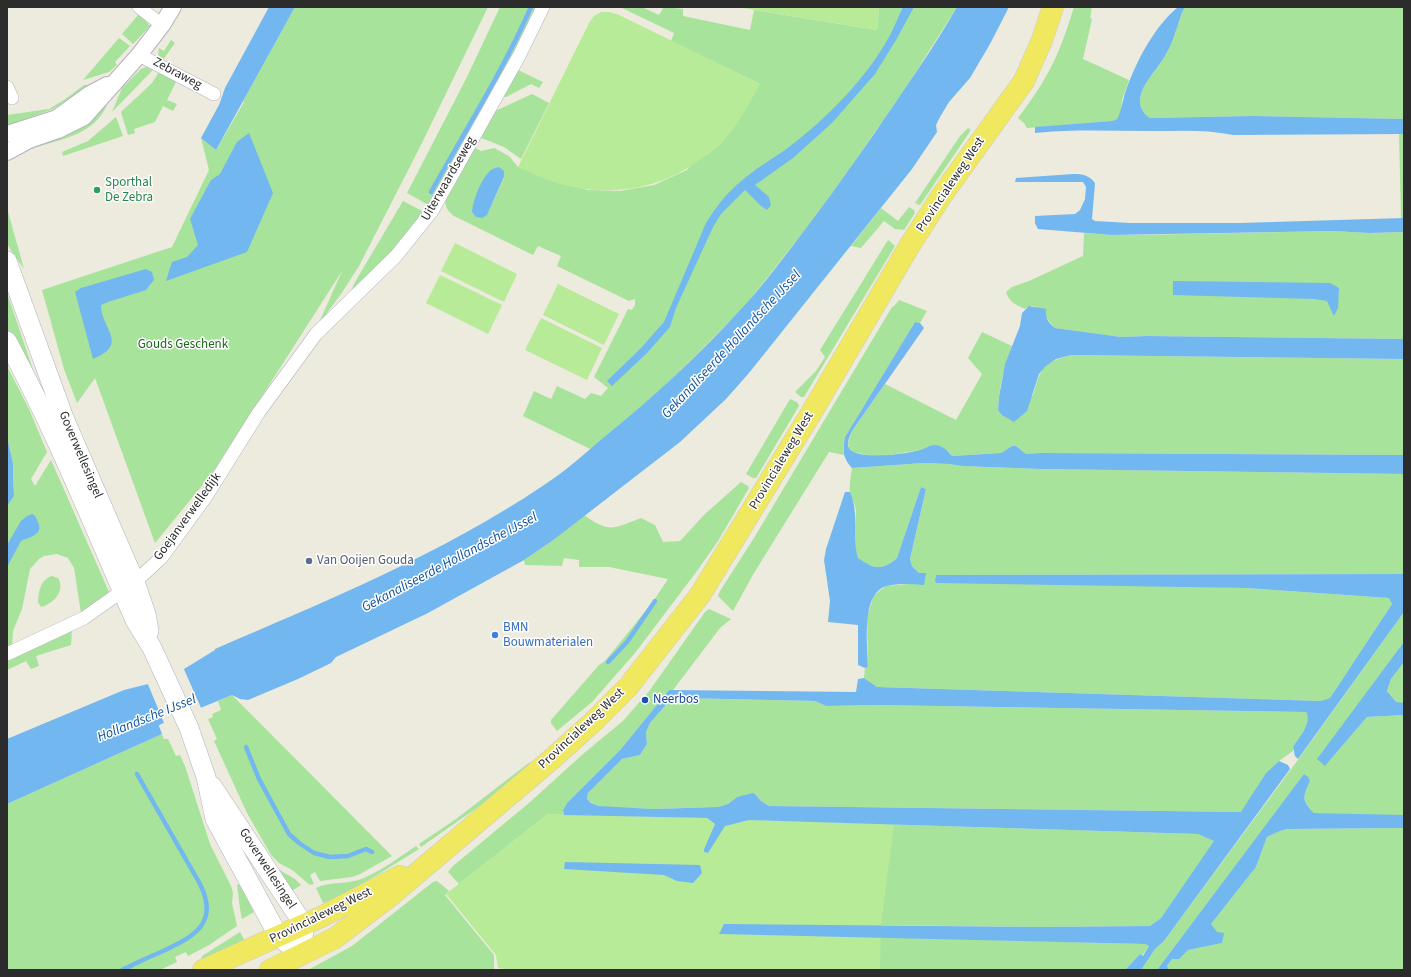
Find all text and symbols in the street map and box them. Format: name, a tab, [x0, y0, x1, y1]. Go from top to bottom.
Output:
street label: Zebraweg	[150, 55, 204, 93]
street label: Uiterwaardseweg	[418, 134, 480, 224]
street label: Provincialeweg West	[913, 134, 989, 236]
place label: Sporthal De Zebra	[105, 175, 153, 206]
marker: Sporthal De Zebra	[92, 185, 102, 195]
water label: Gekanaliseerde Hollandsche IJssel	[659, 267, 805, 423]
park label: Gouds Geschenk	[138, 337, 228, 353]
street label: Goverwellesingel	[55, 409, 105, 501]
street label: Provincialeweg West	[747, 409, 817, 513]
street label: Goejanverwelledijk	[151, 470, 225, 564]
water label: Gekanaliseerde Hollandsche IJssel	[359, 509, 541, 617]
place label: Van Ooijen Gouda	[317, 553, 414, 569]
marker: Van Ooijen Gouda	[304, 556, 314, 566]
place label: BMN Bouwmaterialen	[503, 620, 593, 651]
marker: BMN Bouwmaterialen	[490, 630, 500, 640]
street label: Provincialeweg West	[536, 685, 628, 773]
water label: Hollandsche IJssel	[95, 692, 199, 746]
place label: Neerbos	[653, 692, 698, 708]
marker: Neerbos	[640, 695, 650, 705]
street label: Goverwellesingel	[235, 826, 299, 912]
street label: Provincialeweg West	[267, 885, 375, 947]

